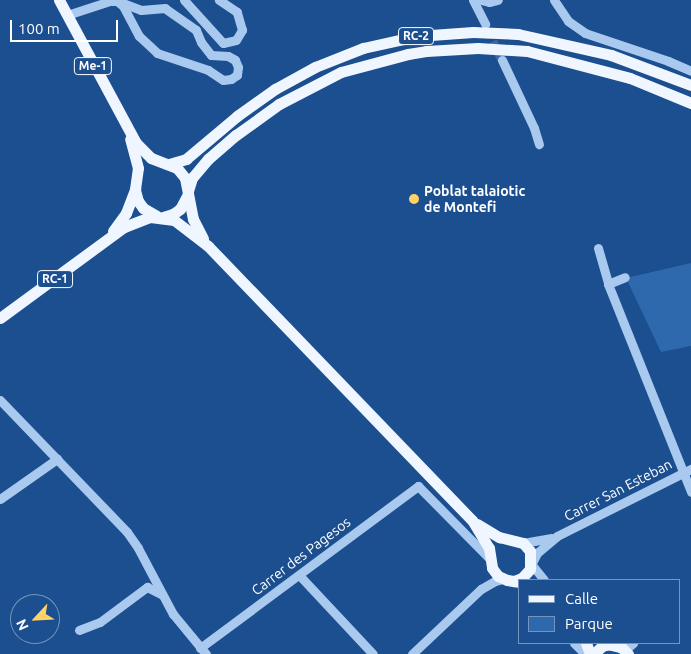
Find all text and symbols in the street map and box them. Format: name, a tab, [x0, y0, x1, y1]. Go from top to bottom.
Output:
scale bar	[12, 10, 120, 42]
text: 100 m	[18, 20, 60, 37]
road number: RC-2	[397, 27, 435, 46]
road number: Me-1	[73, 56, 113, 76]
place label: Poblat talaiotic de Montefi	[424, 183, 525, 216]
marker: Poblat talaiotic de Montefi	[408, 193, 420, 205]
road number: RC-1	[36, 270, 74, 288]
street label: Carrer San Esteban	[561, 456, 675, 524]
street label: Carrer des Pagesos	[248, 513, 354, 599]
legend	[518, 579, 681, 644]
text: Calle	[565, 590, 598, 607]
north arrow	[10, 594, 60, 644]
text: Parque	[565, 615, 613, 632]
text: N	[13, 617, 32, 633]

